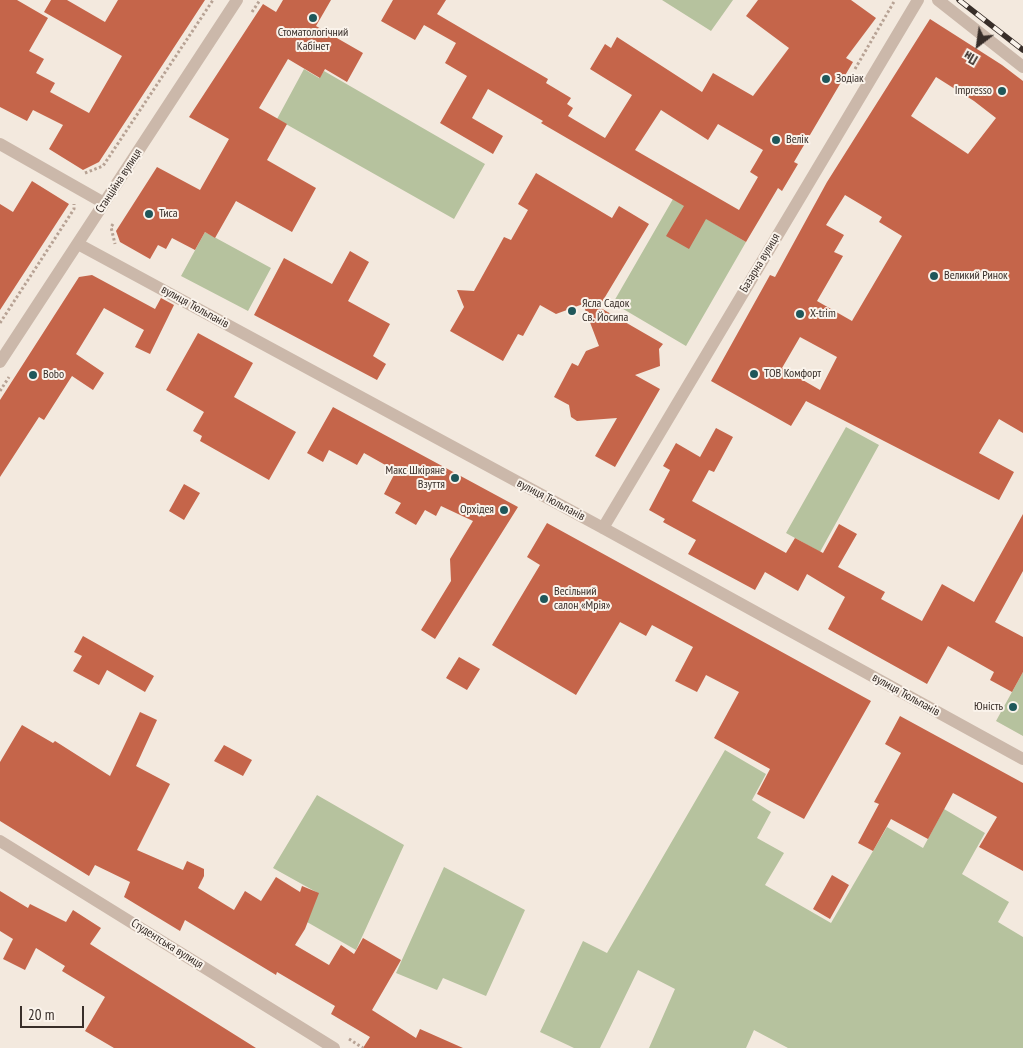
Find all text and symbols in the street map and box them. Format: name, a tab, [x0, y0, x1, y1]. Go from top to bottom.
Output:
marker: Стоматологічний Кабінет	[307, 12, 319, 24]
north arrow	[953, 20, 1003, 70]
place label: Стоматологічний Кабінет	[278, 26, 348, 54]
text: Пн	[960, 47, 981, 69]
place label: Зодіак	[836, 72, 864, 86]
marker: Зодіак	[820, 73, 832, 85]
place label: Impresso	[955, 84, 992, 98]
marker: Impresso	[996, 85, 1008, 97]
place label: Велік	[786, 133, 809, 147]
marker: Велік	[770, 134, 782, 146]
street label: Станційна вулиця	[93, 146, 145, 216]
place label: Тиса	[159, 207, 178, 221]
marker: Тиса	[143, 208, 155, 220]
street label: Базарна вулиця	[737, 231, 783, 295]
place label: Великий Ринок	[944, 269, 1008, 283]
marker: Великий Ринок	[928, 270, 940, 282]
street label: вулиця Тюльпанів	[159, 282, 231, 332]
place label: Ясла Садок Св. Йосипа	[582, 297, 629, 325]
marker: Ясла Садок Св. Йосипа	[566, 305, 578, 317]
place label: X-trim	[810, 307, 836, 321]
marker: X-trim	[794, 308, 806, 320]
place label: ТОВ Комфорт	[764, 367, 821, 381]
place label: Bobo	[43, 368, 64, 382]
marker: ТОВ Комфорт	[748, 368, 760, 380]
marker: Bobo	[27, 369, 39, 381]
place label: Макс Шкіряне Взуття	[386, 464, 445, 492]
marker: Макс Шкіряне Взуття	[449, 472, 461, 484]
street label: вулиця Тюльпанів	[514, 476, 588, 524]
place label: Орхідея	[460, 503, 494, 517]
marker: Орхідея	[498, 504, 510, 516]
place label: Весільний салон «Мрія»	[554, 585, 610, 613]
marker: Весільний салон «Мрія»	[538, 593, 550, 605]
street label: вулиця Тюльпанів	[870, 670, 942, 720]
place label: Юність	[974, 700, 1003, 714]
marker: Юність	[1007, 701, 1019, 713]
street label: Студентська вулиця	[128, 916, 206, 972]
scale bar	[22, 996, 86, 1028]
text: 20 m	[28, 1005, 54, 1024]

